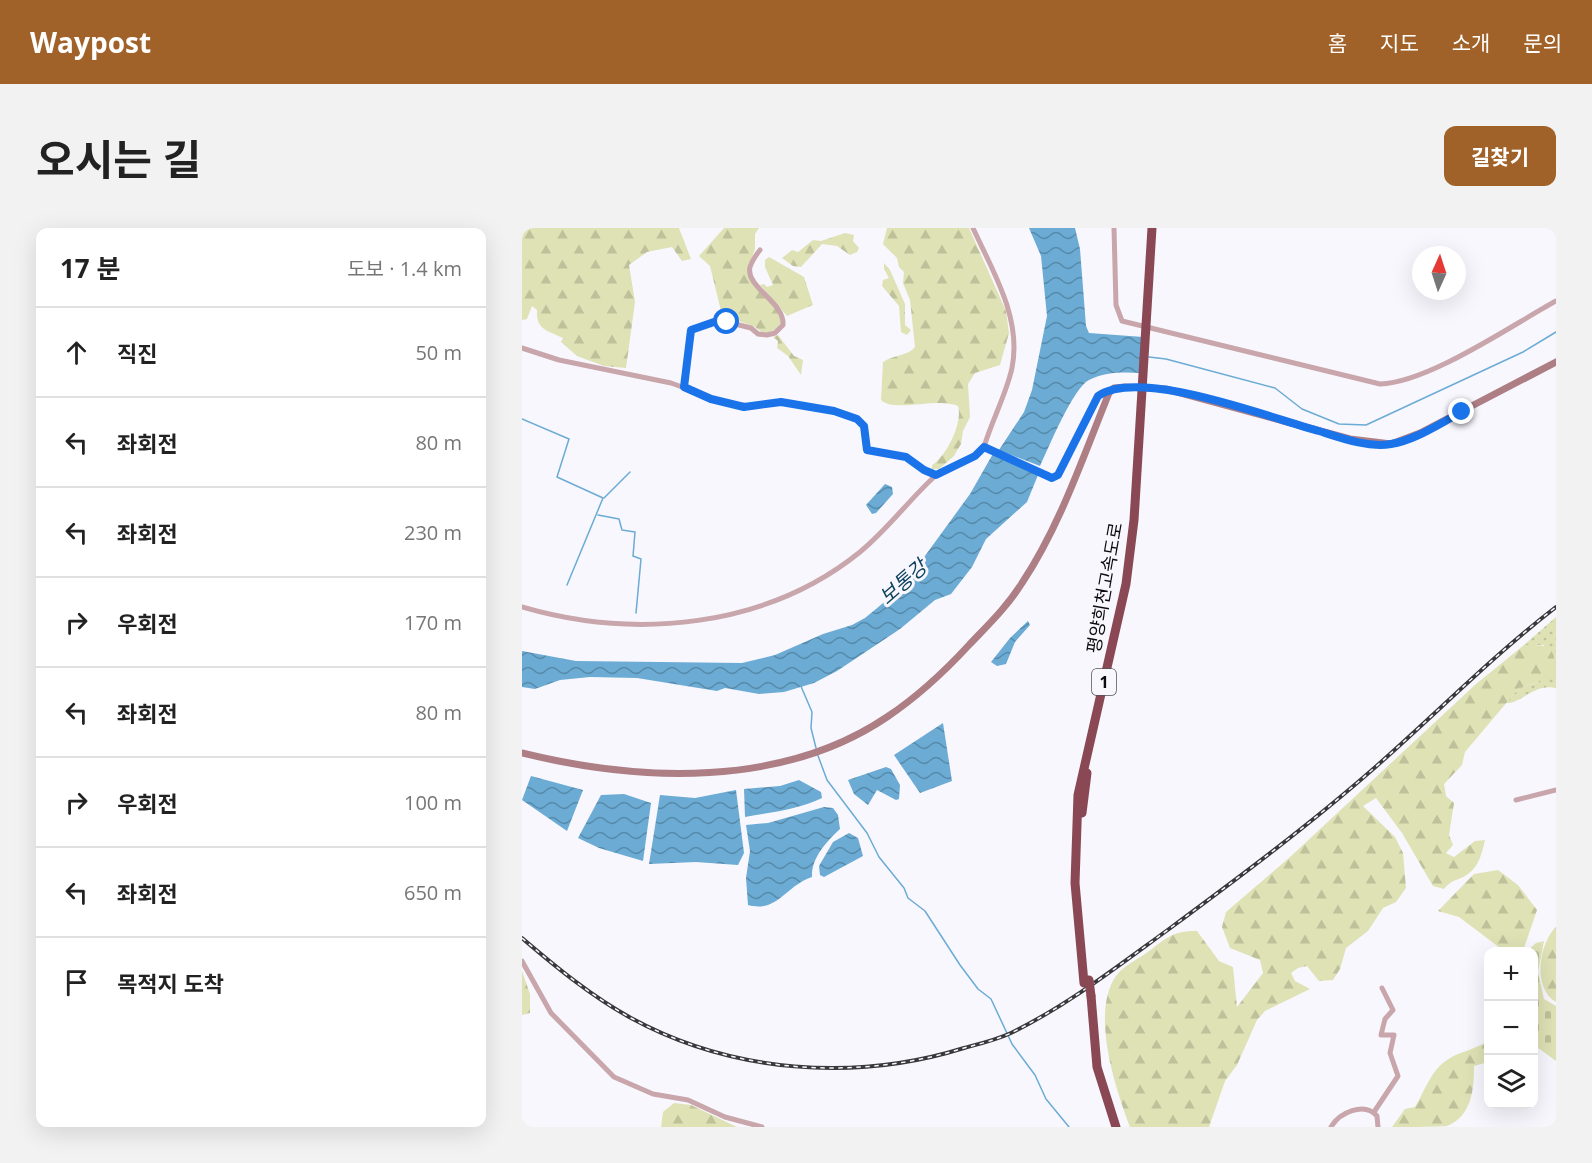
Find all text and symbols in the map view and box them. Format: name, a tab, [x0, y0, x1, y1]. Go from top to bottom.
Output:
text: Waypost	[30, 23, 151, 61]
text: 홈	[1328, 29, 1347, 57]
text: 지도	[1380, 29, 1419, 57]
text: 소개	[1452, 29, 1490, 57]
text: 문의	[1523, 29, 1562, 57]
button: 길찾기	[1444, 126, 1556, 186]
text: 오시는 길	[36, 130, 201, 187]
north arrow	[1412, 246, 1466, 300]
text: 17 분	[60, 250, 120, 286]
text: 도보 · 1.4 km	[347, 255, 462, 282]
route start	[713, 308, 739, 334]
icon: ahead	[60, 336, 93, 369]
text: 직진	[117, 338, 157, 368]
text: 50 m	[415, 339, 462, 366]
route end	[1448, 398, 1474, 424]
icon: left	[60, 426, 93, 459]
text: 좌회전	[117, 428, 178, 458]
text: 80 m	[415, 429, 462, 456]
icon: left	[60, 516, 93, 549]
text: 좌회전	[117, 518, 178, 548]
text: 230 m	[404, 519, 462, 546]
street label: 평양희천고속도로	[1081, 521, 1127, 655]
water label: 보통강	[873, 552, 934, 610]
icon: right	[60, 606, 93, 639]
text: 우회전	[117, 608, 178, 638]
text: 170 m	[404, 609, 462, 636]
road number: 1	[1092, 669, 1116, 695]
icon: left	[60, 696, 93, 729]
text: 좌회전	[117, 698, 178, 728]
text: 80 m	[415, 699, 462, 726]
icon: right	[60, 786, 93, 819]
text: 우회전	[117, 788, 178, 818]
text: 100 m	[404, 789, 462, 816]
icon: left	[60, 876, 93, 909]
text: 좌회전	[117, 878, 178, 908]
text: 650 m	[404, 879, 462, 906]
map controls	[1484, 947, 1538, 1109]
button: +	[1484, 947, 1538, 1001]
icon: arrive	[60, 966, 93, 999]
text: 목적지 도착	[117, 968, 224, 998]
button: −	[1484, 1001, 1538, 1055]
button: layers	[1484, 1055, 1538, 1109]

